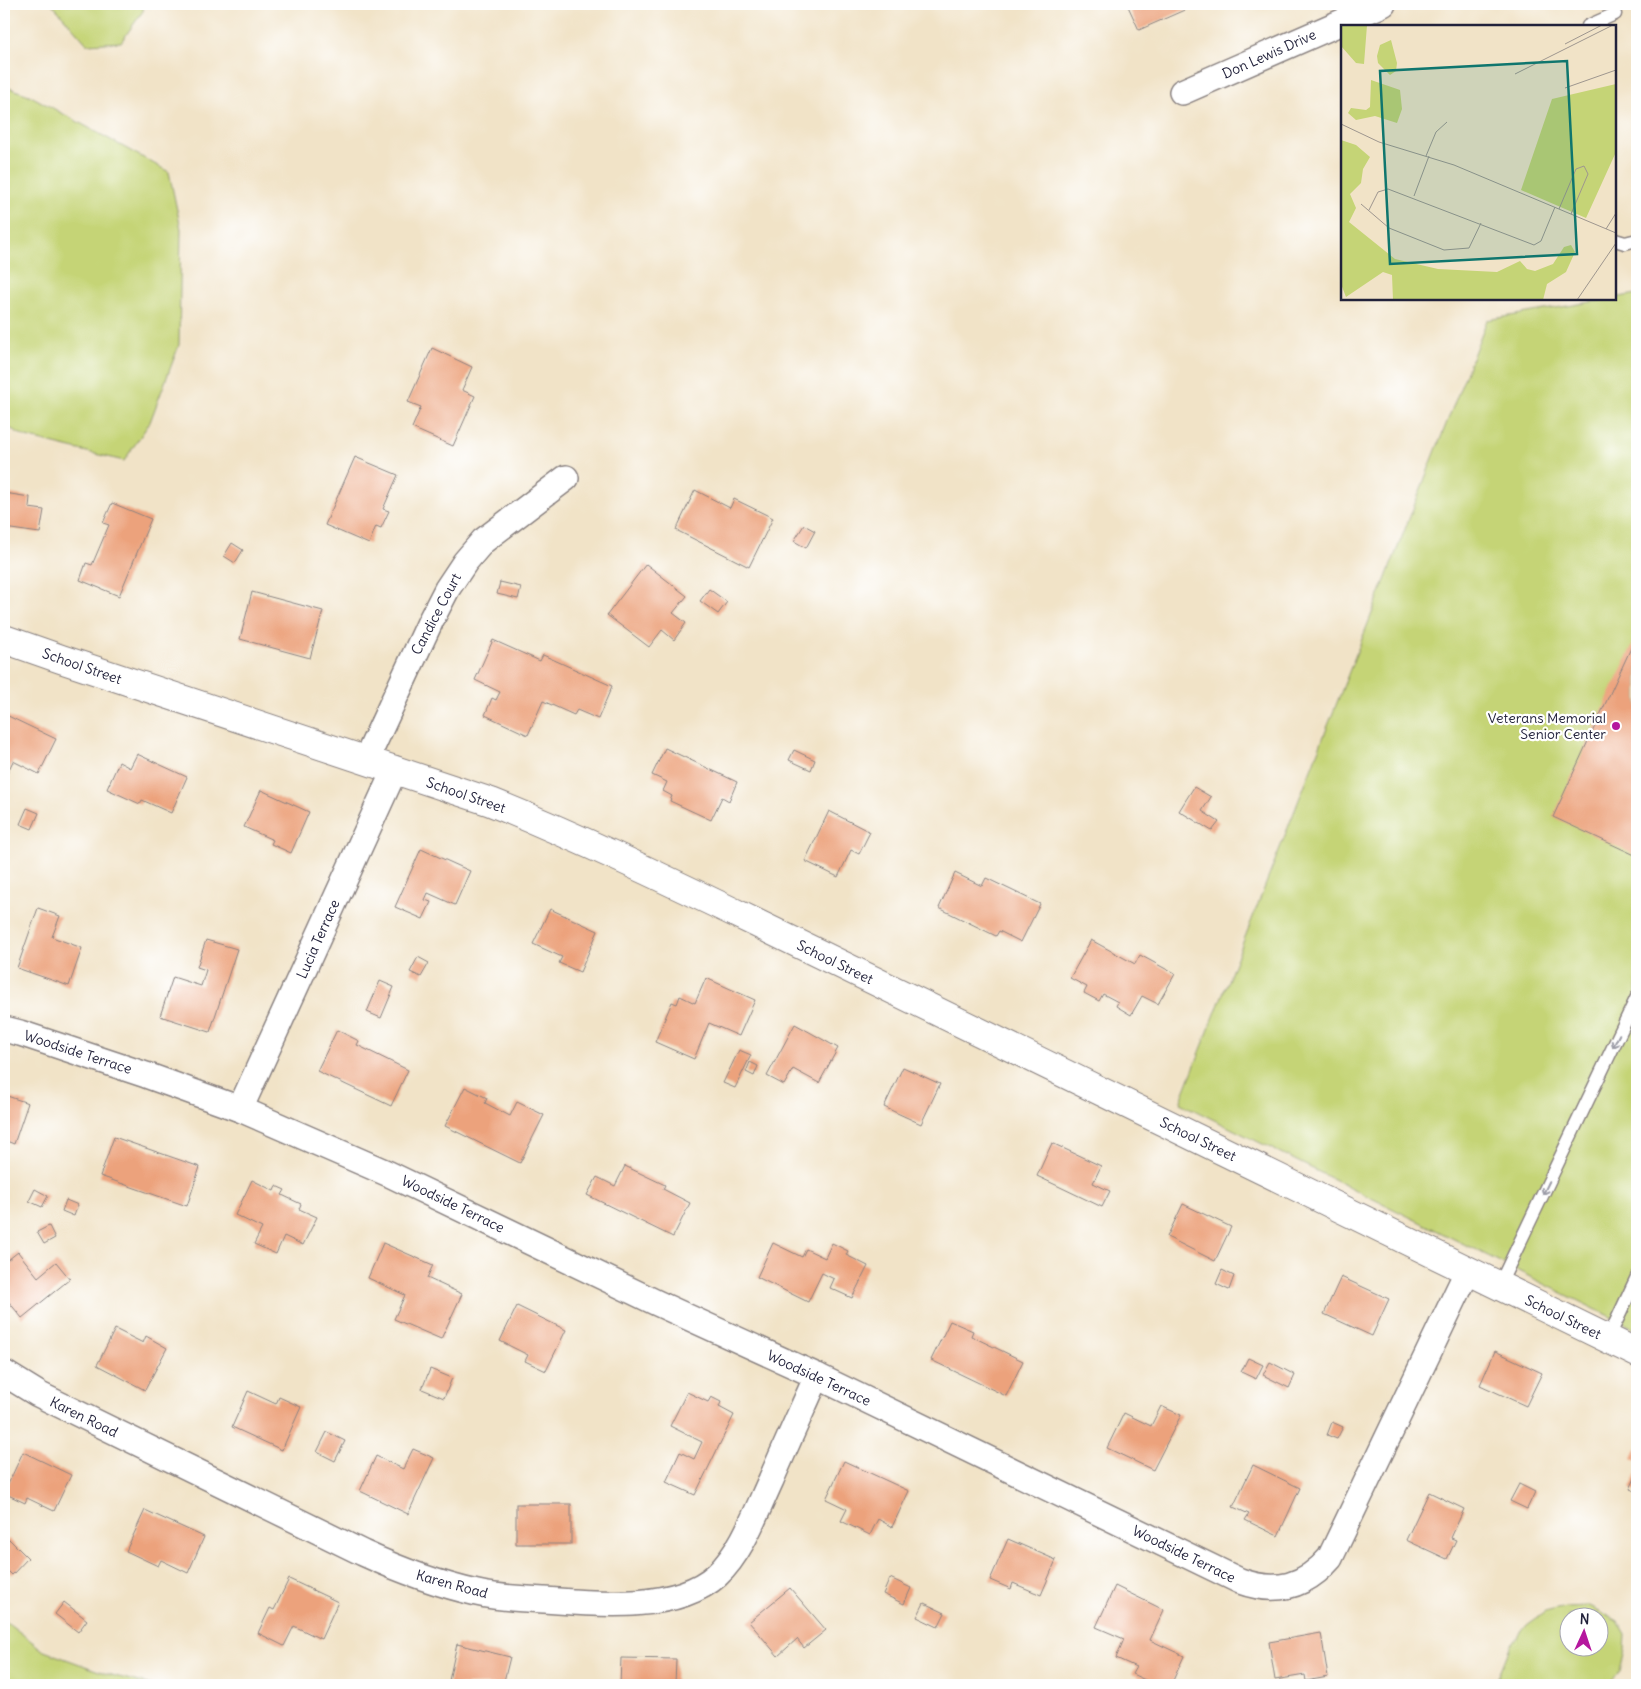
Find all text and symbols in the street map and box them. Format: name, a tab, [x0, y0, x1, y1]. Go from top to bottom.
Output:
street label: Don Lewis Drive	[1219, 25, 1319, 83]
inset map	[1341, 25, 1616, 300]
street label: Candice Court	[407, 570, 465, 658]
street label: School Street	[40, 644, 124, 688]
place label: Veterans Memorial Senior Center	[1488, 709, 1606, 743]
marker: Veterans Memorial Senior Center	[1610, 720, 1622, 732]
street label: School Street	[424, 773, 508, 817]
street label: Lucia Terrace	[293, 897, 343, 981]
street label: School Street	[794, 936, 876, 988]
street label: Woodside Terrace	[22, 1026, 134, 1078]
one-way arrow	[1611, 1033, 1620, 1048]
street label: School Street	[1157, 1113, 1239, 1165]
street label: Woodside Terrace	[399, 1171, 507, 1237]
one-way arrow	[1541, 1180, 1551, 1195]
street label: School Street	[1522, 1291, 1604, 1343]
street label: Woodside Terrace	[764, 1346, 874, 1410]
street label: Karen Road	[47, 1393, 121, 1441]
street label: Woodside Terrace	[1130, 1521, 1238, 1587]
street label: Karen Road	[414, 1566, 490, 1602]
north arrow	[1558, 1606, 1608, 1656]
text: N	[1579, 1610, 1590, 1628]

